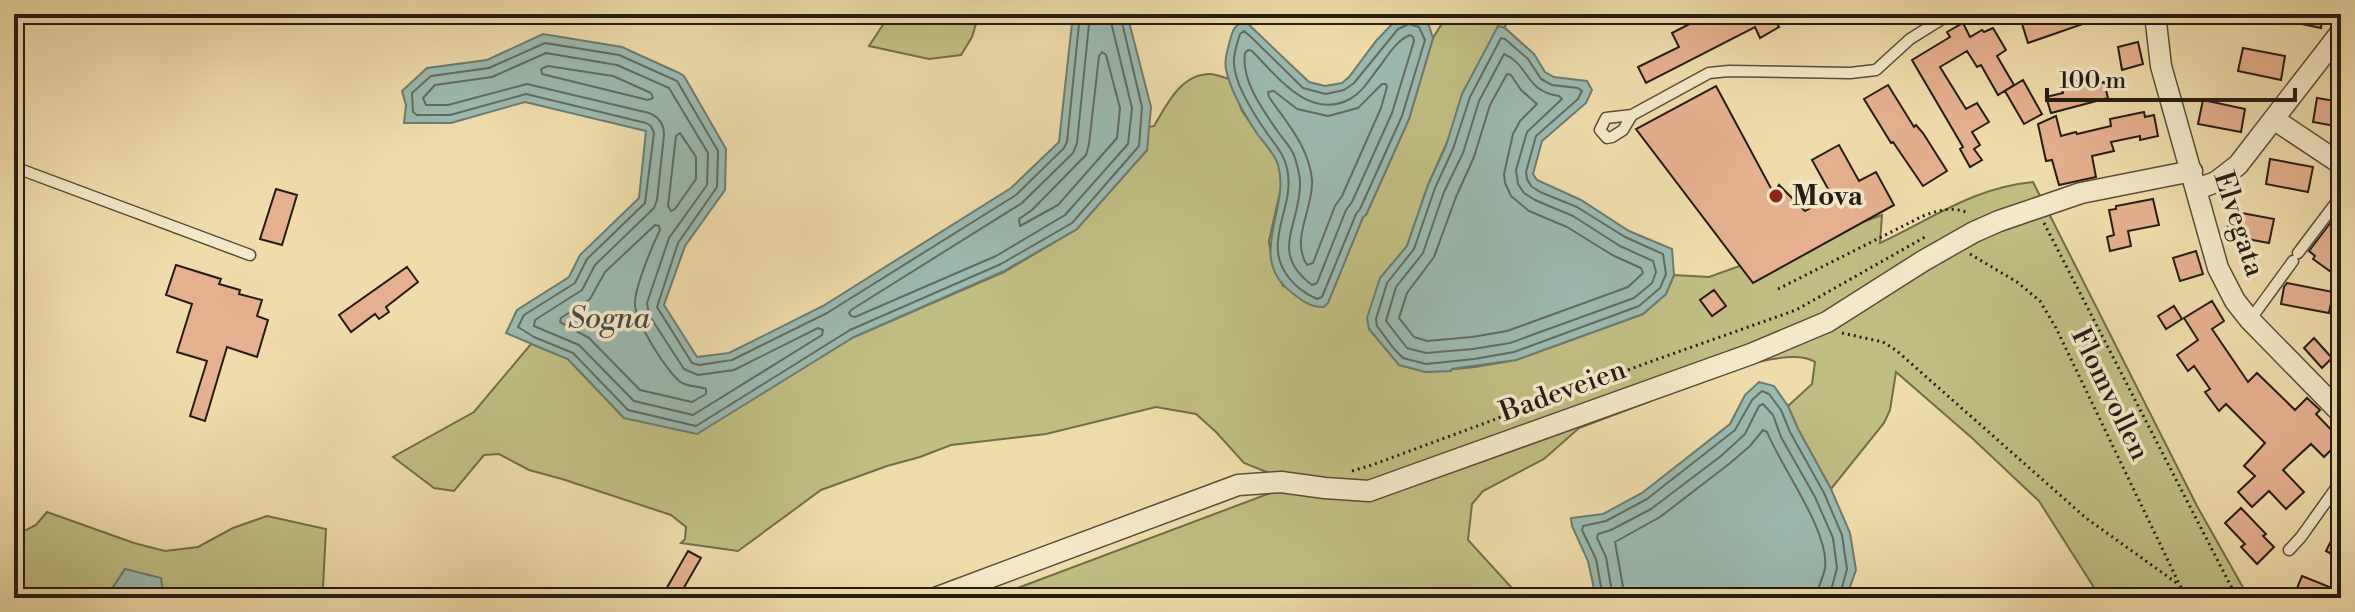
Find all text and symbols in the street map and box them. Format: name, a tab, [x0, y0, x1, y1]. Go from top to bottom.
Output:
scale bar	[2047, 52, 2295, 102]
text: 100 m	[2059, 66, 2126, 96]
street label: Elvegata	[2206, 167, 2273, 282]
place label: Mova	[1792, 179, 1864, 214]
marker: Mova	[1767, 187, 1785, 205]
water label: Sogna	[568, 300, 650, 338]
street label: Flomvollen	[2063, 322, 2157, 466]
street label: Badeveien	[1494, 352, 1631, 430]

